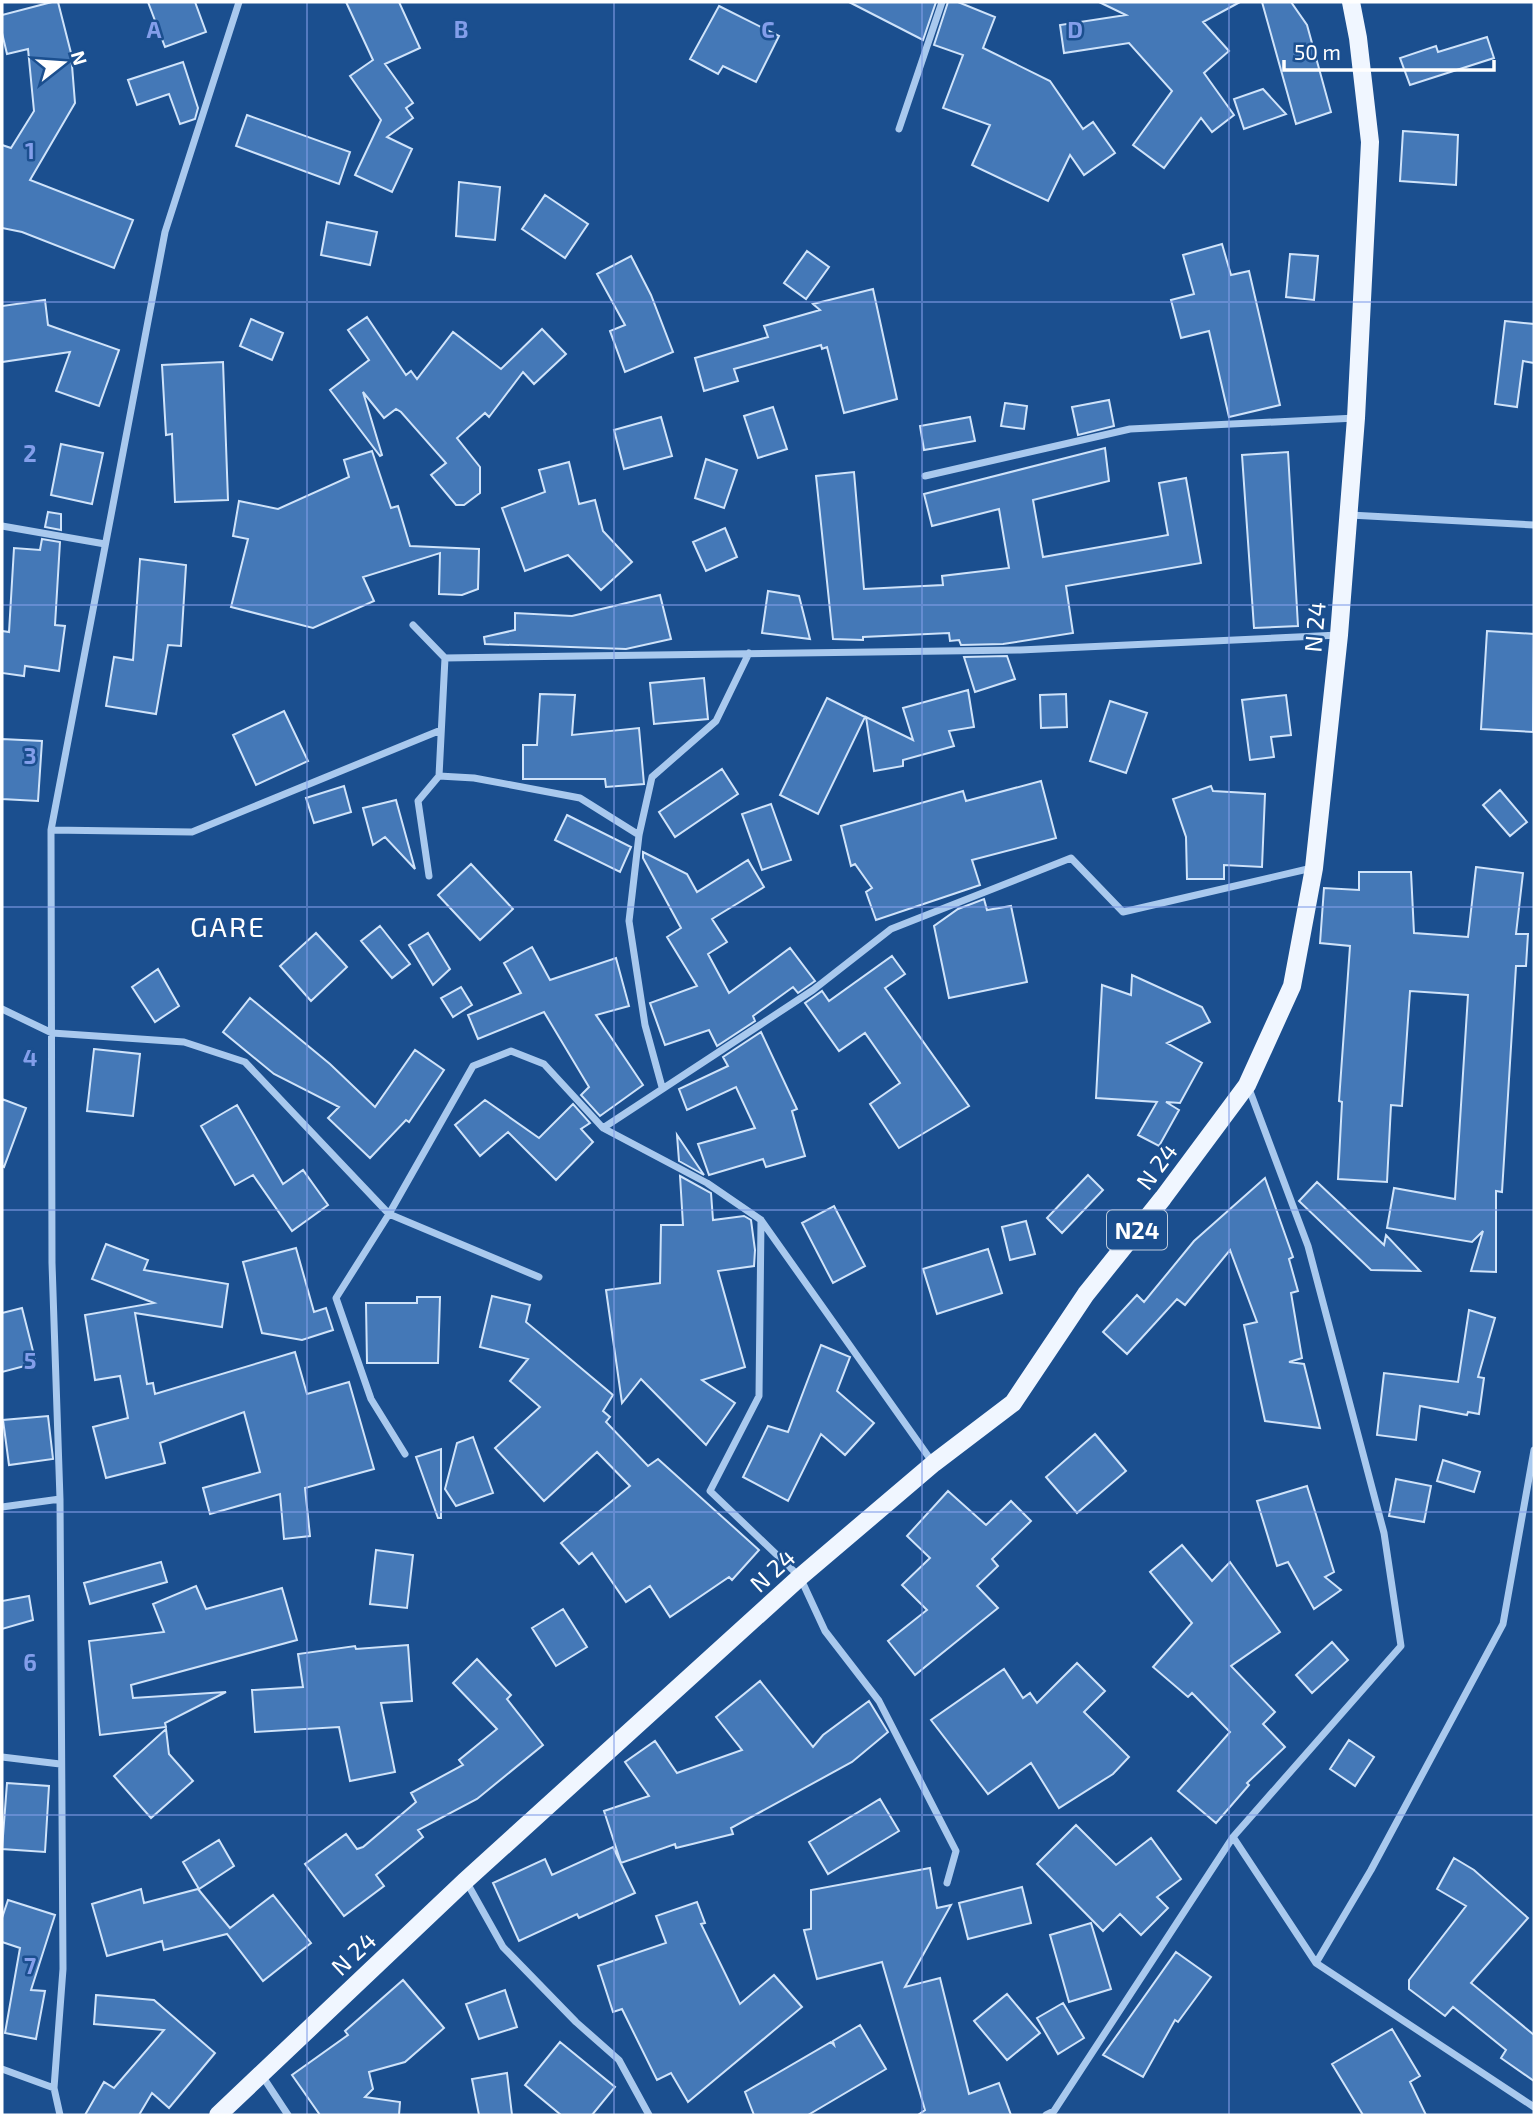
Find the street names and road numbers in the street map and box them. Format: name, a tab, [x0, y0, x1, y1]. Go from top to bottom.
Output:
street label: N 24	[1297, 601, 1331, 653]
street label: N 24	[1129, 1137, 1183, 1195]
road number: N24	[1107, 1210, 1167, 1250]
street label: N 24	[744, 1542, 800, 1598]
street label: N 24	[325, 1925, 381, 1981]

